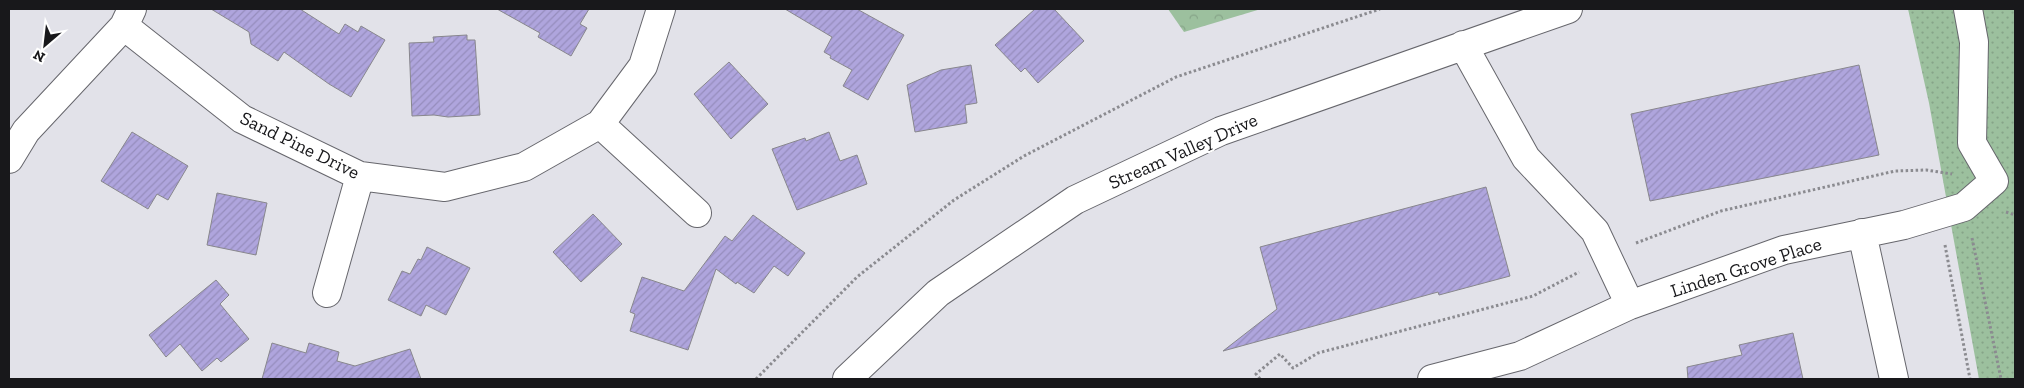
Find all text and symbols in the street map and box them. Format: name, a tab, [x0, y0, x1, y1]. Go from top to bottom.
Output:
north arrow	[20, 20, 70, 70]
text: N	[30, 46, 48, 66]
street label: Sand Pine Drive	[237, 106, 364, 184]
street label: Stream Valley Drive	[1105, 108, 1261, 194]
street label: Linden Grove Place	[1668, 232, 1824, 302]

